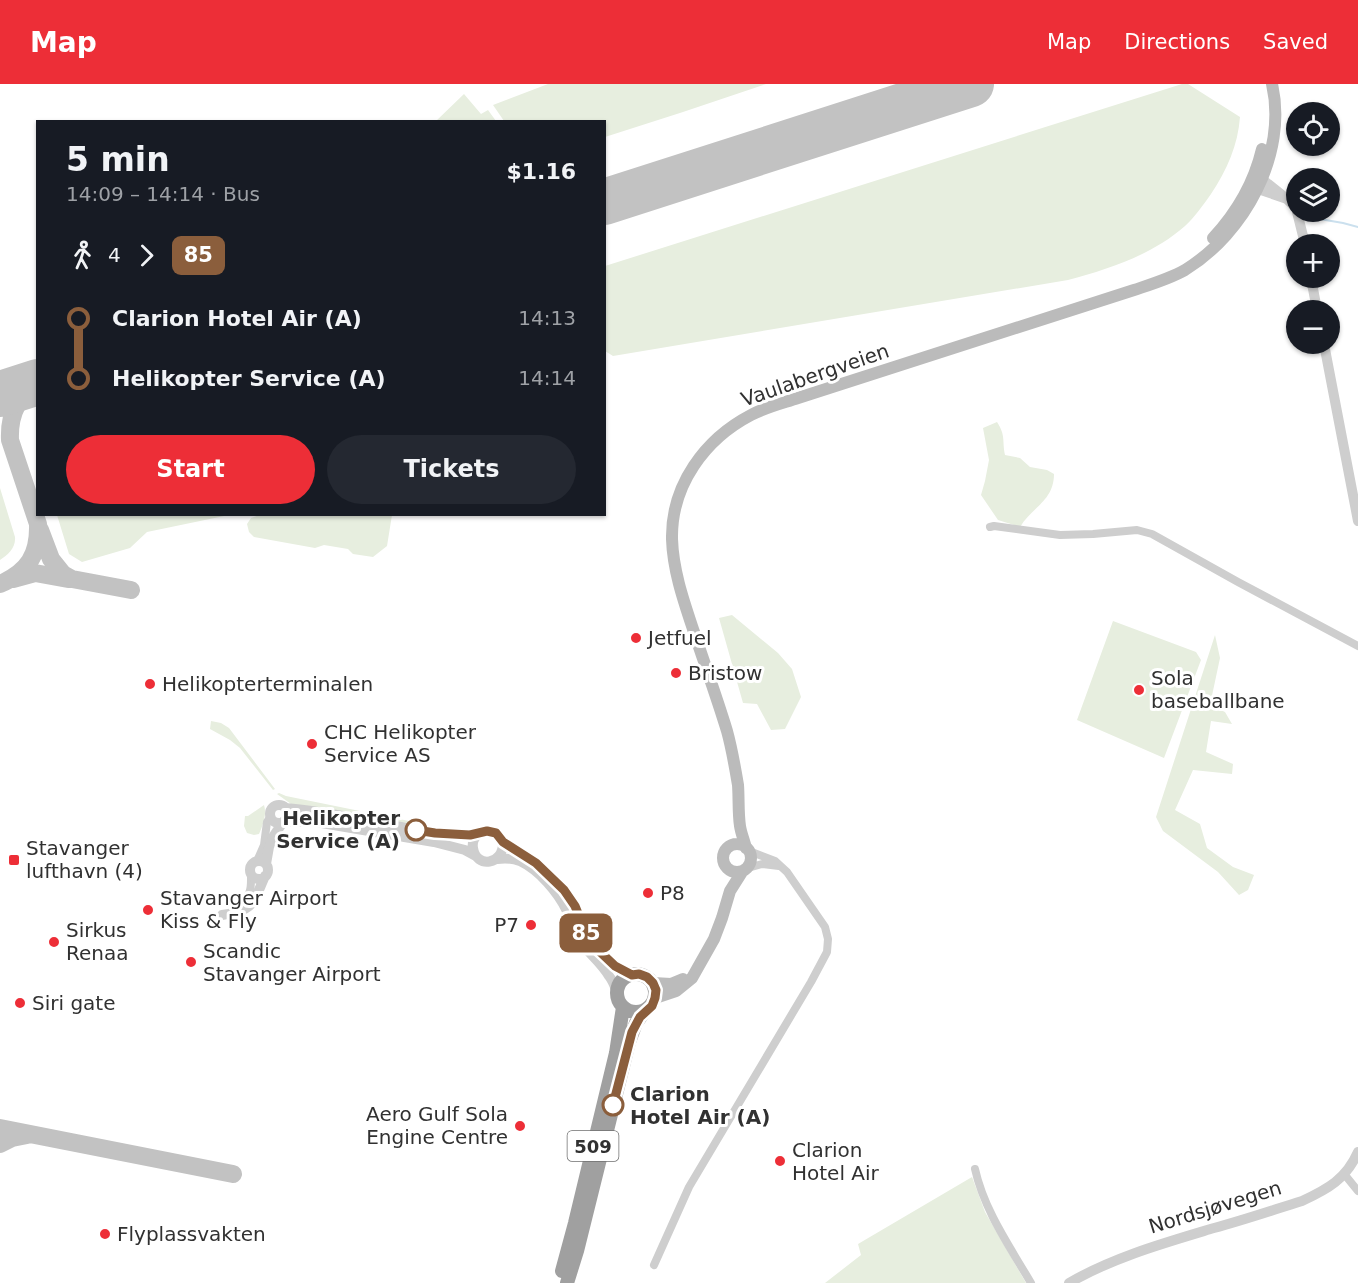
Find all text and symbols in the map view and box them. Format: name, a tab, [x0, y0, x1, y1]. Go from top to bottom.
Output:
text: Map	[30, 26, 97, 59]
text: Map	[1047, 30, 1091, 54]
text: Directions	[1124, 30, 1230, 54]
text: Saved	[1263, 30, 1328, 54]
map controls	[1286, 102, 1340, 354]
button: locate	[1286, 102, 1340, 156]
text: 5 min	[66, 140, 170, 179]
text: $1.16	[506, 159, 576, 184]
button: layers	[1286, 168, 1340, 222]
text: 14:09 – 14:14 · Bus	[66, 182, 260, 206]
button: +	[1286, 234, 1340, 288]
icon: walk	[66, 239, 99, 272]
icon: forward	[130, 239, 163, 272]
text: 4	[108, 243, 121, 267]
text: 85	[184, 243, 213, 267]
button: −	[1286, 300, 1340, 354]
text: Clarion Hotel Air (A)	[112, 306, 362, 331]
text: 14:13	[518, 306, 576, 330]
street label: Vaulabergveien	[738, 338, 892, 412]
text: Helikopter Service (A)	[112, 366, 386, 391]
text: 14:14	[518, 366, 576, 390]
button: Start	[66, 435, 315, 504]
button: Tickets	[327, 435, 576, 504]
place label: Jetfuel	[646, 626, 712, 650]
marker: Jetfuel	[629, 631, 643, 645]
place label: Bristow	[688, 661, 762, 685]
marker: Bristow	[669, 666, 683, 680]
place label: Sola baseballbane	[1151, 666, 1285, 713]
place label: Helikopterterminalen	[162, 672, 373, 696]
marker: Helikopterterminalen	[143, 677, 157, 691]
marker: Sola baseballbane	[1132, 683, 1146, 697]
place label: CHC Helikopter Service AS	[324, 720, 477, 767]
marker: CHC Helikopter Service AS	[305, 737, 319, 751]
place label: Helikopter Service (A)	[276, 806, 400, 853]
marker: Helikopter Service (A)	[405, 819, 427, 841]
place label: Stavanger lufthavn (4)	[26, 836, 143, 883]
marker: Stavanger lufthavn (4)	[7, 853, 21, 867]
place label: P8	[660, 881, 685, 905]
place label: Stavanger Airport Kiss & Fly	[160, 886, 338, 933]
marker: P8	[641, 886, 655, 900]
marker: Stavanger Airport Kiss & Fly	[141, 903, 155, 917]
place label: P7	[494, 913, 519, 937]
line badge: 85	[559, 914, 613, 952]
place label: Sirkus Renaa	[66, 918, 129, 965]
marker: P7	[524, 918, 538, 932]
text: 85	[571, 921, 601, 945]
marker: Sirkus Renaa	[47, 935, 61, 949]
place label: Scandic Stavanger Airport	[203, 939, 381, 986]
marker: Scandic Stavanger Airport	[184, 955, 198, 969]
place label: Siri gate	[32, 991, 116, 1015]
marker: Siri gate	[13, 996, 27, 1010]
place label: Clarion Hotel Air (A)	[630, 1082, 770, 1129]
marker: Clarion Hotel Air (A)	[602, 1094, 624, 1116]
place label: Aero Gulf Sola Engine Centre	[366, 1102, 508, 1149]
marker: Aero Gulf Sola Engine Centre	[513, 1119, 527, 1133]
road number: 509	[568, 1131, 618, 1161]
place label: Clarion Hotel Air	[792, 1138, 880, 1185]
marker: Clarion Hotel Air	[773, 1154, 787, 1168]
street label: Nordsjøvegen	[1146, 1175, 1284, 1239]
place label: Flyplassvakten	[117, 1222, 266, 1246]
marker: Flyplassvakten	[98, 1227, 112, 1241]

